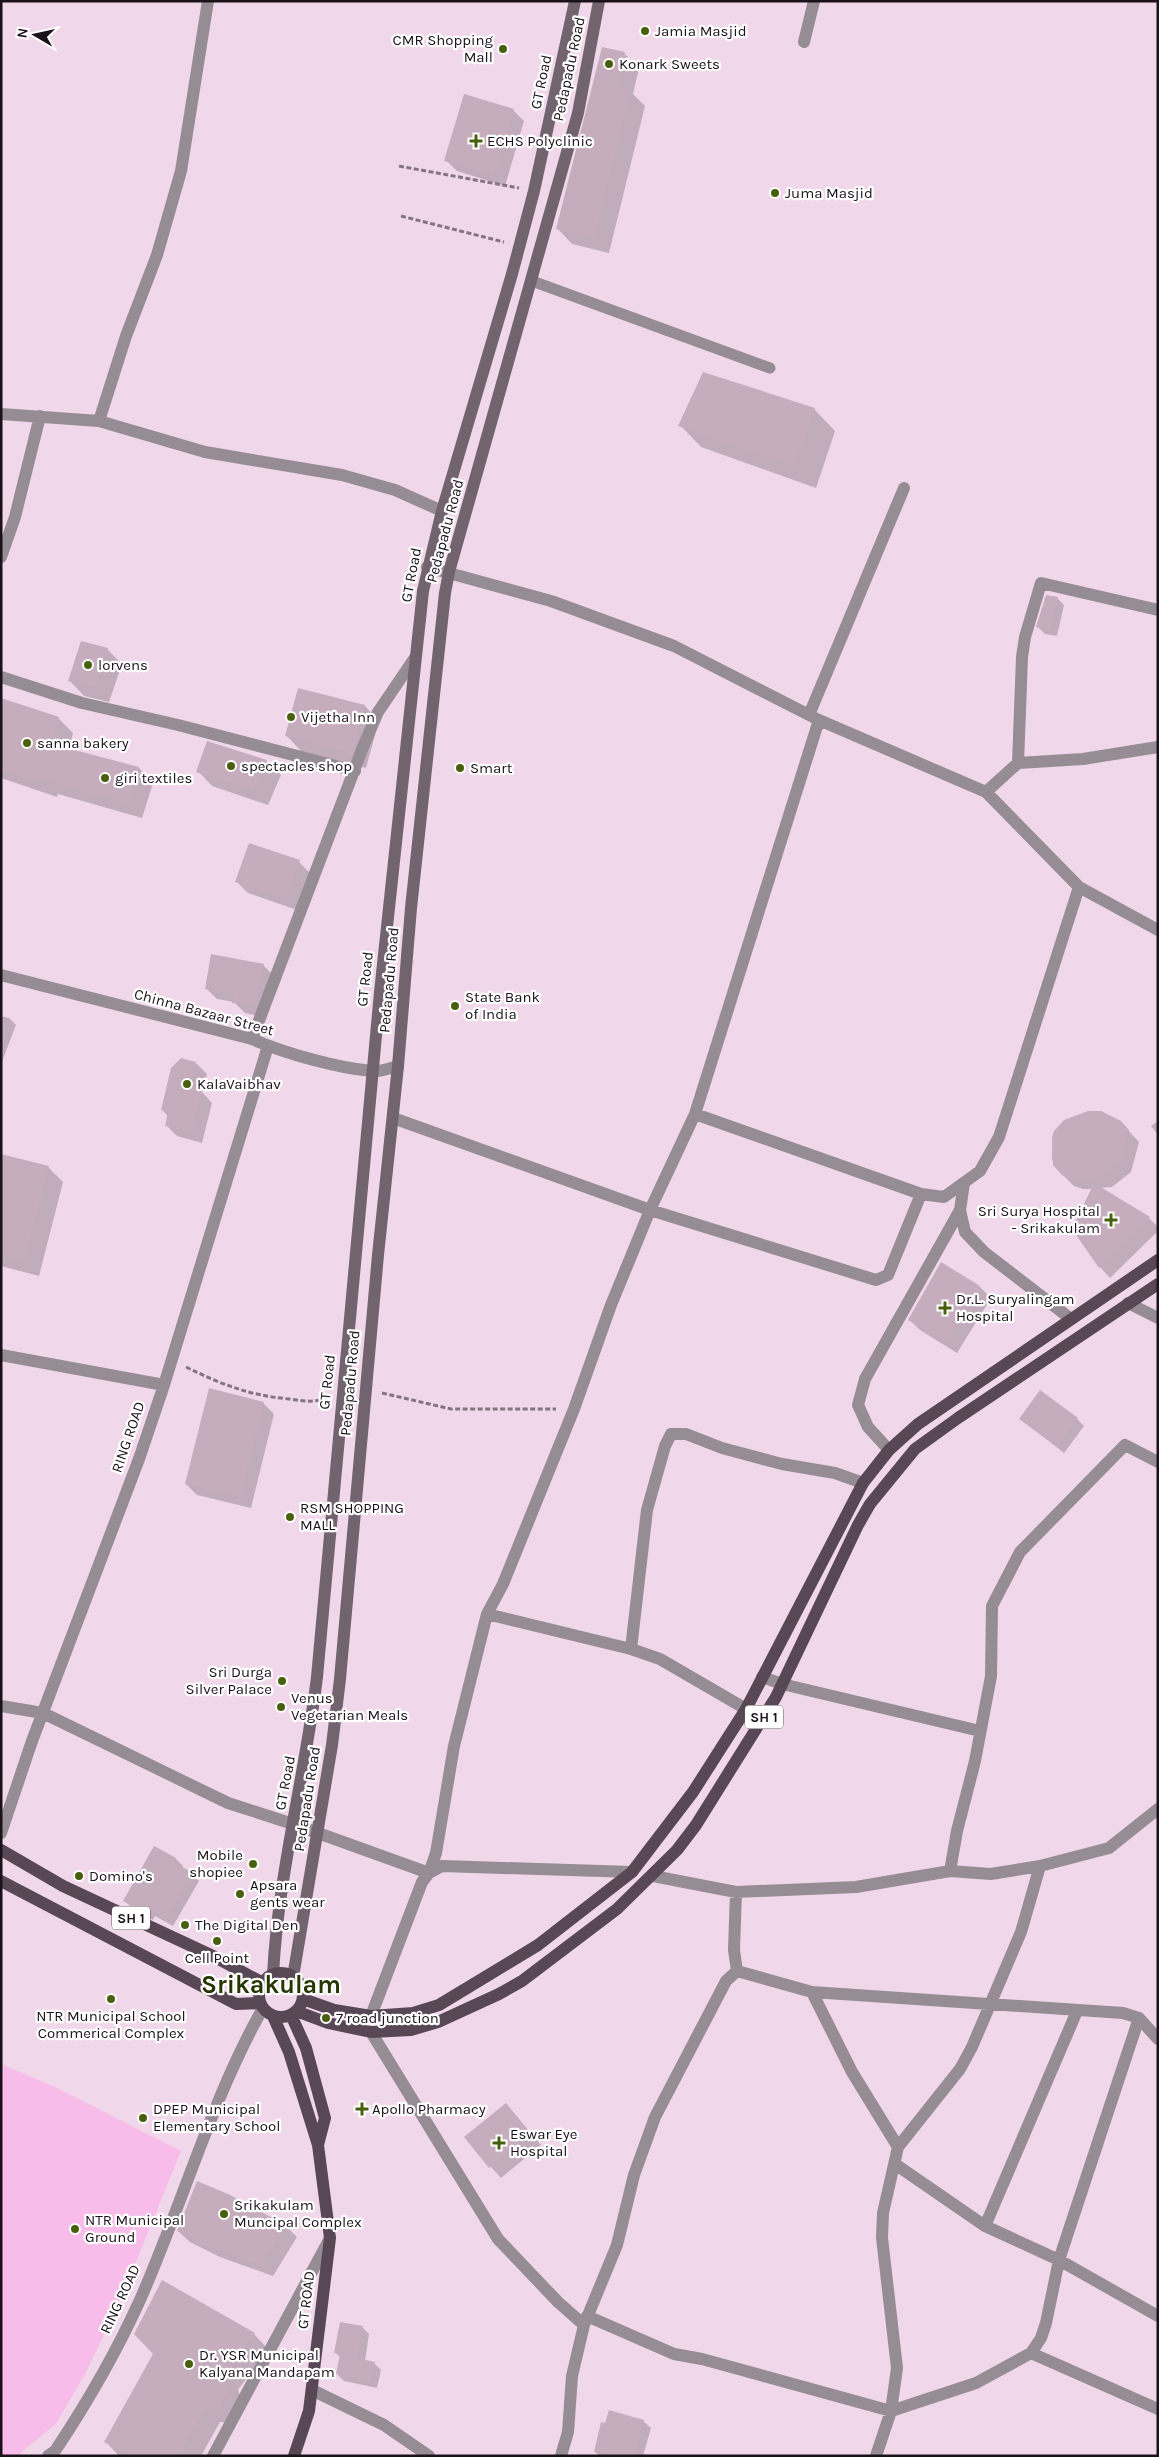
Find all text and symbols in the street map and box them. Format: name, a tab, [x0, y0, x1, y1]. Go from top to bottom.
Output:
north arrow	[10, 10, 60, 60]
street label: Pedapadu Road	[549, 15, 589, 123]
place label: Jamia Masjid	[655, 22, 747, 40]
marker: Jamia Masjid	[639, 25, 651, 37]
text: N	[13, 27, 32, 39]
place label: CMR Shopping Mall	[393, 31, 494, 66]
marker: CMR Shopping Mall	[497, 43, 509, 55]
street label: GT Road	[526, 53, 556, 111]
place label: Konark Sweets	[619, 55, 720, 73]
marker: Konark Sweets	[603, 58, 615, 70]
place label: ECHS Polyclinic	[487, 132, 593, 150]
marker: ECHS Polyclinic	[469, 134, 483, 148]
place label: Juma Masjid	[785, 184, 873, 202]
marker: Juma Masjid	[769, 187, 781, 199]
street label: Pedapadu Road	[423, 477, 467, 585]
street label: GT Road	[397, 546, 425, 604]
place label: lorvens	[98, 656, 148, 674]
marker: lorvens	[82, 659, 94, 671]
place label: Vijetha Inn	[301, 708, 375, 726]
marker: Vijetha Inn	[285, 711, 297, 723]
place label: sanna bakery	[37, 734, 129, 752]
marker: sanna bakery	[21, 737, 33, 749]
place label: spectacles shop	[241, 757, 352, 775]
place label: Smart	[470, 759, 513, 777]
marker: spectacles shop	[225, 760, 237, 772]
marker: Smart	[454, 762, 466, 774]
place label: giri textiles	[115, 769, 192, 787]
marker: giri textiles	[99, 772, 111, 784]
street label: Pedapadu Road	[375, 926, 403, 1034]
street label: GT Road	[353, 951, 377, 1007]
street label: Chinna Bazaar Street	[132, 985, 276, 1039]
place label: State Bank of India	[465, 988, 540, 1023]
marker: State Bank of India	[449, 1000, 461, 1012]
place label: KalaVaibhav	[197, 1075, 281, 1093]
marker: KalaVaibhav	[181, 1078, 193, 1090]
place label: Sri Surya Hospital - Srikakulam	[978, 1202, 1100, 1237]
marker: Sri Surya Hospital - Srikakulam	[1104, 1213, 1118, 1227]
place label: Dr.L. Suryalingam Hospital	[956, 1290, 1075, 1325]
marker: Dr.L. Suryalingam Hospital	[938, 1301, 952, 1315]
street label: Pedapadu Road	[336, 1329, 364, 1437]
street label: GT Road	[315, 1354, 339, 1410]
street label: RING ROAD	[107, 1399, 149, 1475]
place label: RSM SHOPPING MALL	[300, 1499, 404, 1534]
marker: RSM SHOPPING MALL	[284, 1511, 296, 1523]
place label: Sri Durga Silver Palace	[186, 1663, 272, 1698]
marker: Sri Durga Silver Palace	[276, 1675, 288, 1687]
place label: Venus Vegetarian Meals	[291, 1689, 408, 1724]
marker: Venus Vegetarian Meals	[275, 1701, 287, 1713]
road number: SH 1	[745, 1705, 783, 1728]
street label: Pedapadu Road	[290, 1745, 324, 1853]
street label: GT Road	[271, 1754, 299, 1812]
place label: Mobile shopiee	[189, 1846, 243, 1881]
marker: Mobile shopiee	[247, 1858, 259, 1870]
place label: Domino's	[89, 1867, 153, 1885]
marker: Domino's	[73, 1870, 85, 1882]
place label: Apsara gents wear	[250, 1876, 325, 1911]
marker: Apsara gents wear	[234, 1888, 246, 1900]
road number: SH 1	[112, 1906, 150, 1930]
place label: The Digital Den	[195, 1916, 298, 1934]
marker: The Digital Den	[179, 1919, 191, 1931]
marker: Cell Point	[211, 1935, 223, 1947]
place label: Cell Point	[185, 1949, 250, 1967]
district label: Srikakulam	[201, 1970, 341, 1999]
marker: NTR Municipal School Commerical Complex	[105, 1993, 117, 2005]
place label: NTR Municipal School Commerical Complex	[36, 2007, 186, 2042]
place label: 7 road junction	[336, 2009, 439, 2027]
marker: 7 road junction	[320, 2012, 332, 2024]
place label: DPEP Municipal Elementary School	[153, 2100, 280, 2135]
place label: Apollo Pharmacy	[372, 2100, 486, 2118]
marker: Apollo Pharmacy	[356, 2103, 368, 2115]
marker: DPEP Municipal Elementary School	[137, 2112, 149, 2124]
place label: Eswar Eye Hospital	[510, 2125, 578, 2160]
marker: Eswar Eye Hospital	[492, 2136, 506, 2150]
place label: Srikakulam Muncipal Complex	[234, 2196, 362, 2231]
marker: Srikakulam Muncipal Complex	[218, 2208, 230, 2220]
place label: NTR Municipal Ground	[85, 2211, 184, 2246]
marker: NTR Municipal Ground	[69, 2223, 81, 2235]
street label: RING ROAD	[96, 2262, 144, 2336]
street label: GT ROAD	[294, 2270, 318, 2330]
place label: Dr. YSR Municipal Kalyana Mandapam	[199, 2346, 335, 2381]
marker: Dr. YSR Municipal Kalyana Mandapam	[183, 2358, 195, 2370]

